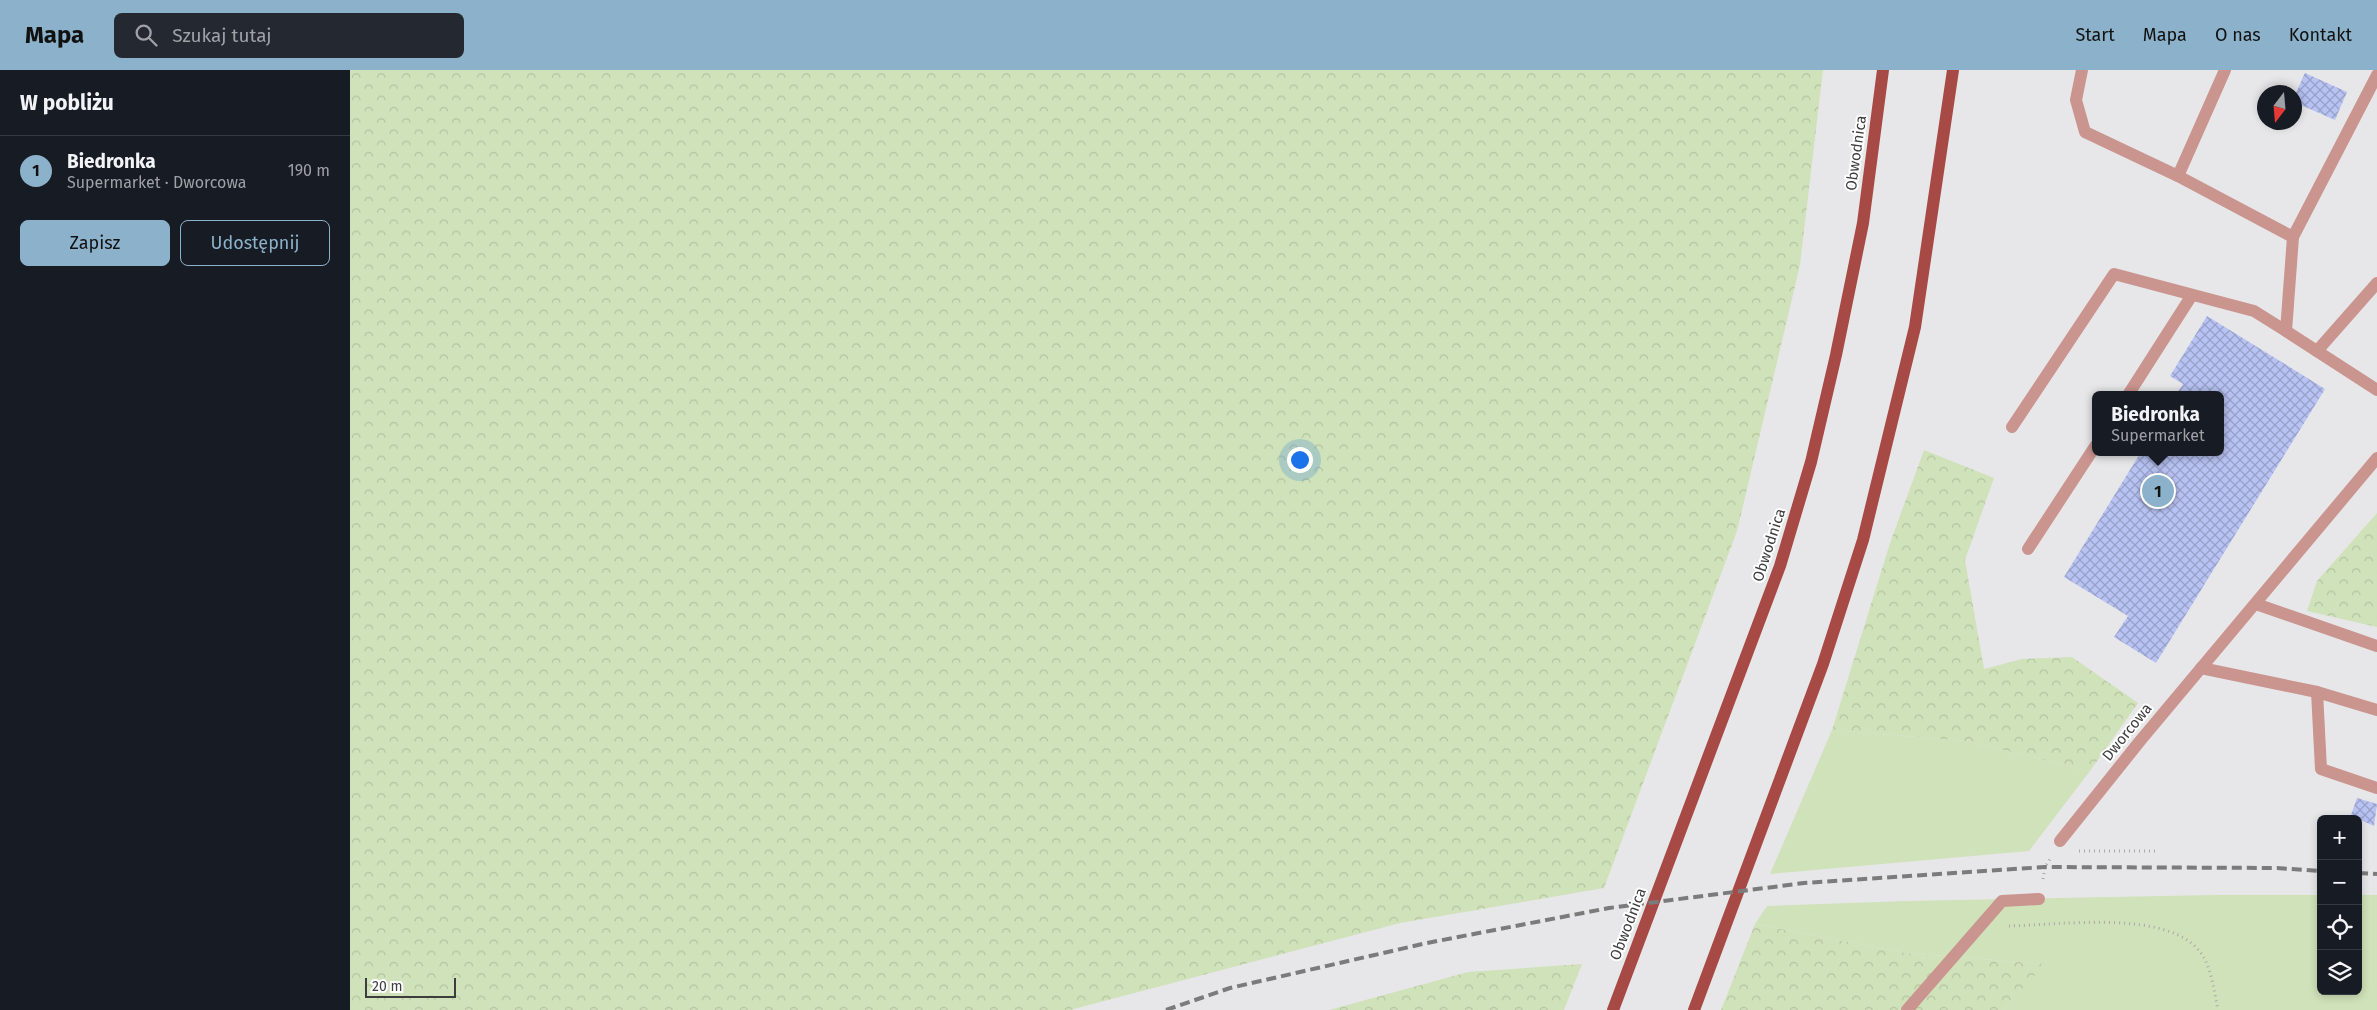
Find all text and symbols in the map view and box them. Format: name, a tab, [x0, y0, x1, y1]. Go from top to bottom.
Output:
search box	[114, 13, 464, 58]
text: Mapa	[25, 21, 84, 49]
icon: search	[132, 21, 160, 49]
text: Szukaj tutaj	[172, 24, 272, 47]
text: Start	[2075, 24, 2115, 46]
text: Mapa	[2143, 24, 2187, 46]
text: O nas	[2215, 24, 2261, 46]
text: Kontakt	[2289, 24, 2352, 46]
north arrow	[2257, 85, 2302, 130]
text: W pobliżu	[20, 90, 114, 116]
street label: Obwodnica	[1842, 114, 1870, 192]
text: Biedronka	[67, 150, 156, 173]
text: 1	[32, 161, 40, 180]
text: 190 m	[288, 161, 330, 180]
text: Supermarket · Dworcowa	[67, 173, 246, 192]
button: Zapisz	[20, 220, 170, 266]
button: Udostępnij	[180, 220, 330, 266]
popup	[2092, 391, 2224, 456]
text: Biedronka	[2111, 403, 2200, 426]
text: Supermarket	[2111, 426, 2205, 445]
your location	[1287, 447, 1313, 473]
pin: 1	[2142, 472, 2174, 510]
street label: Obwodnica	[1749, 506, 1789, 584]
street label: Dworcowa	[2098, 700, 2156, 764]
map controls	[2317, 815, 2362, 995]
button: +	[2317, 815, 2362, 860]
button: −	[2317, 860, 2362, 905]
street label: Obwodnica	[1606, 885, 1650, 963]
button: locate	[2317, 905, 2362, 950]
button: layers	[2317, 950, 2362, 995]
scale bar	[365, 975, 456, 998]
text: 20 m	[372, 978, 402, 995]

